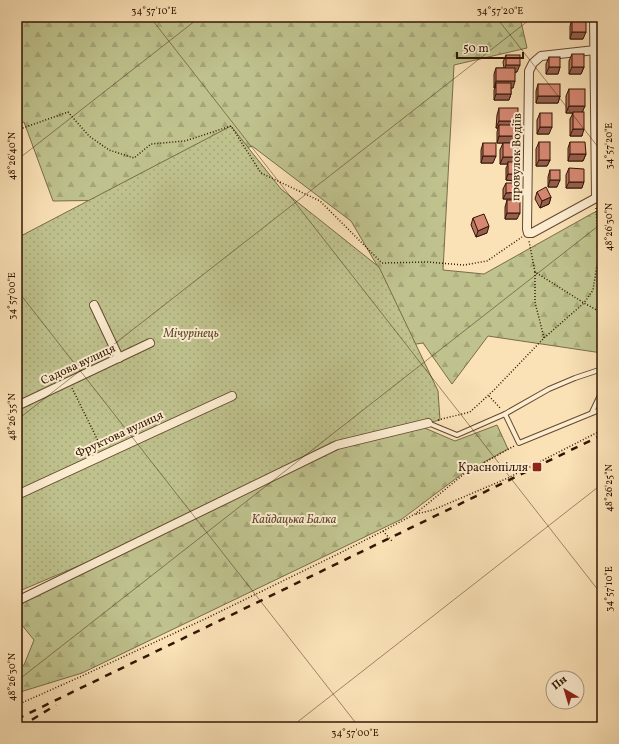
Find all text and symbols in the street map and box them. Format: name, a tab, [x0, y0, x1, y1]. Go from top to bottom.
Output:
text: 34°57'10"E	[131, 4, 177, 18]
text: 34°57'20"E	[477, 4, 523, 18]
scale bar	[457, 34, 523, 60]
text: 50 m	[463, 41, 489, 57]
street label: провулок Водіїв	[508, 113, 526, 201]
text: 34°57'20"E	[602, 123, 616, 169]
text: 48°26'40"N	[5, 131, 19, 180]
text: 48°26'30"N	[602, 202, 616, 251]
text: 34°57'00"E	[5, 272, 19, 320]
park label: Мічурінець	[162, 326, 219, 342]
street label: Садова вулиця	[38, 341, 118, 389]
text: 48°26'35"N	[5, 393, 19, 441]
street label: Фруктова вулиця	[73, 407, 166, 462]
place label: Краснопілля	[458, 460, 528, 476]
marker: Краснопілля	[531, 461, 543, 473]
text: 48°26'25"N	[602, 464, 616, 512]
park label: Кайдацька Балка	[252, 512, 337, 528]
text: 34°57'10"E	[602, 566, 616, 612]
text: 48°26'30"N	[5, 652, 19, 701]
north arrow	[545, 670, 585, 710]
text: Пн	[549, 673, 571, 694]
text: 34°57'00"E	[331, 726, 379, 740]

